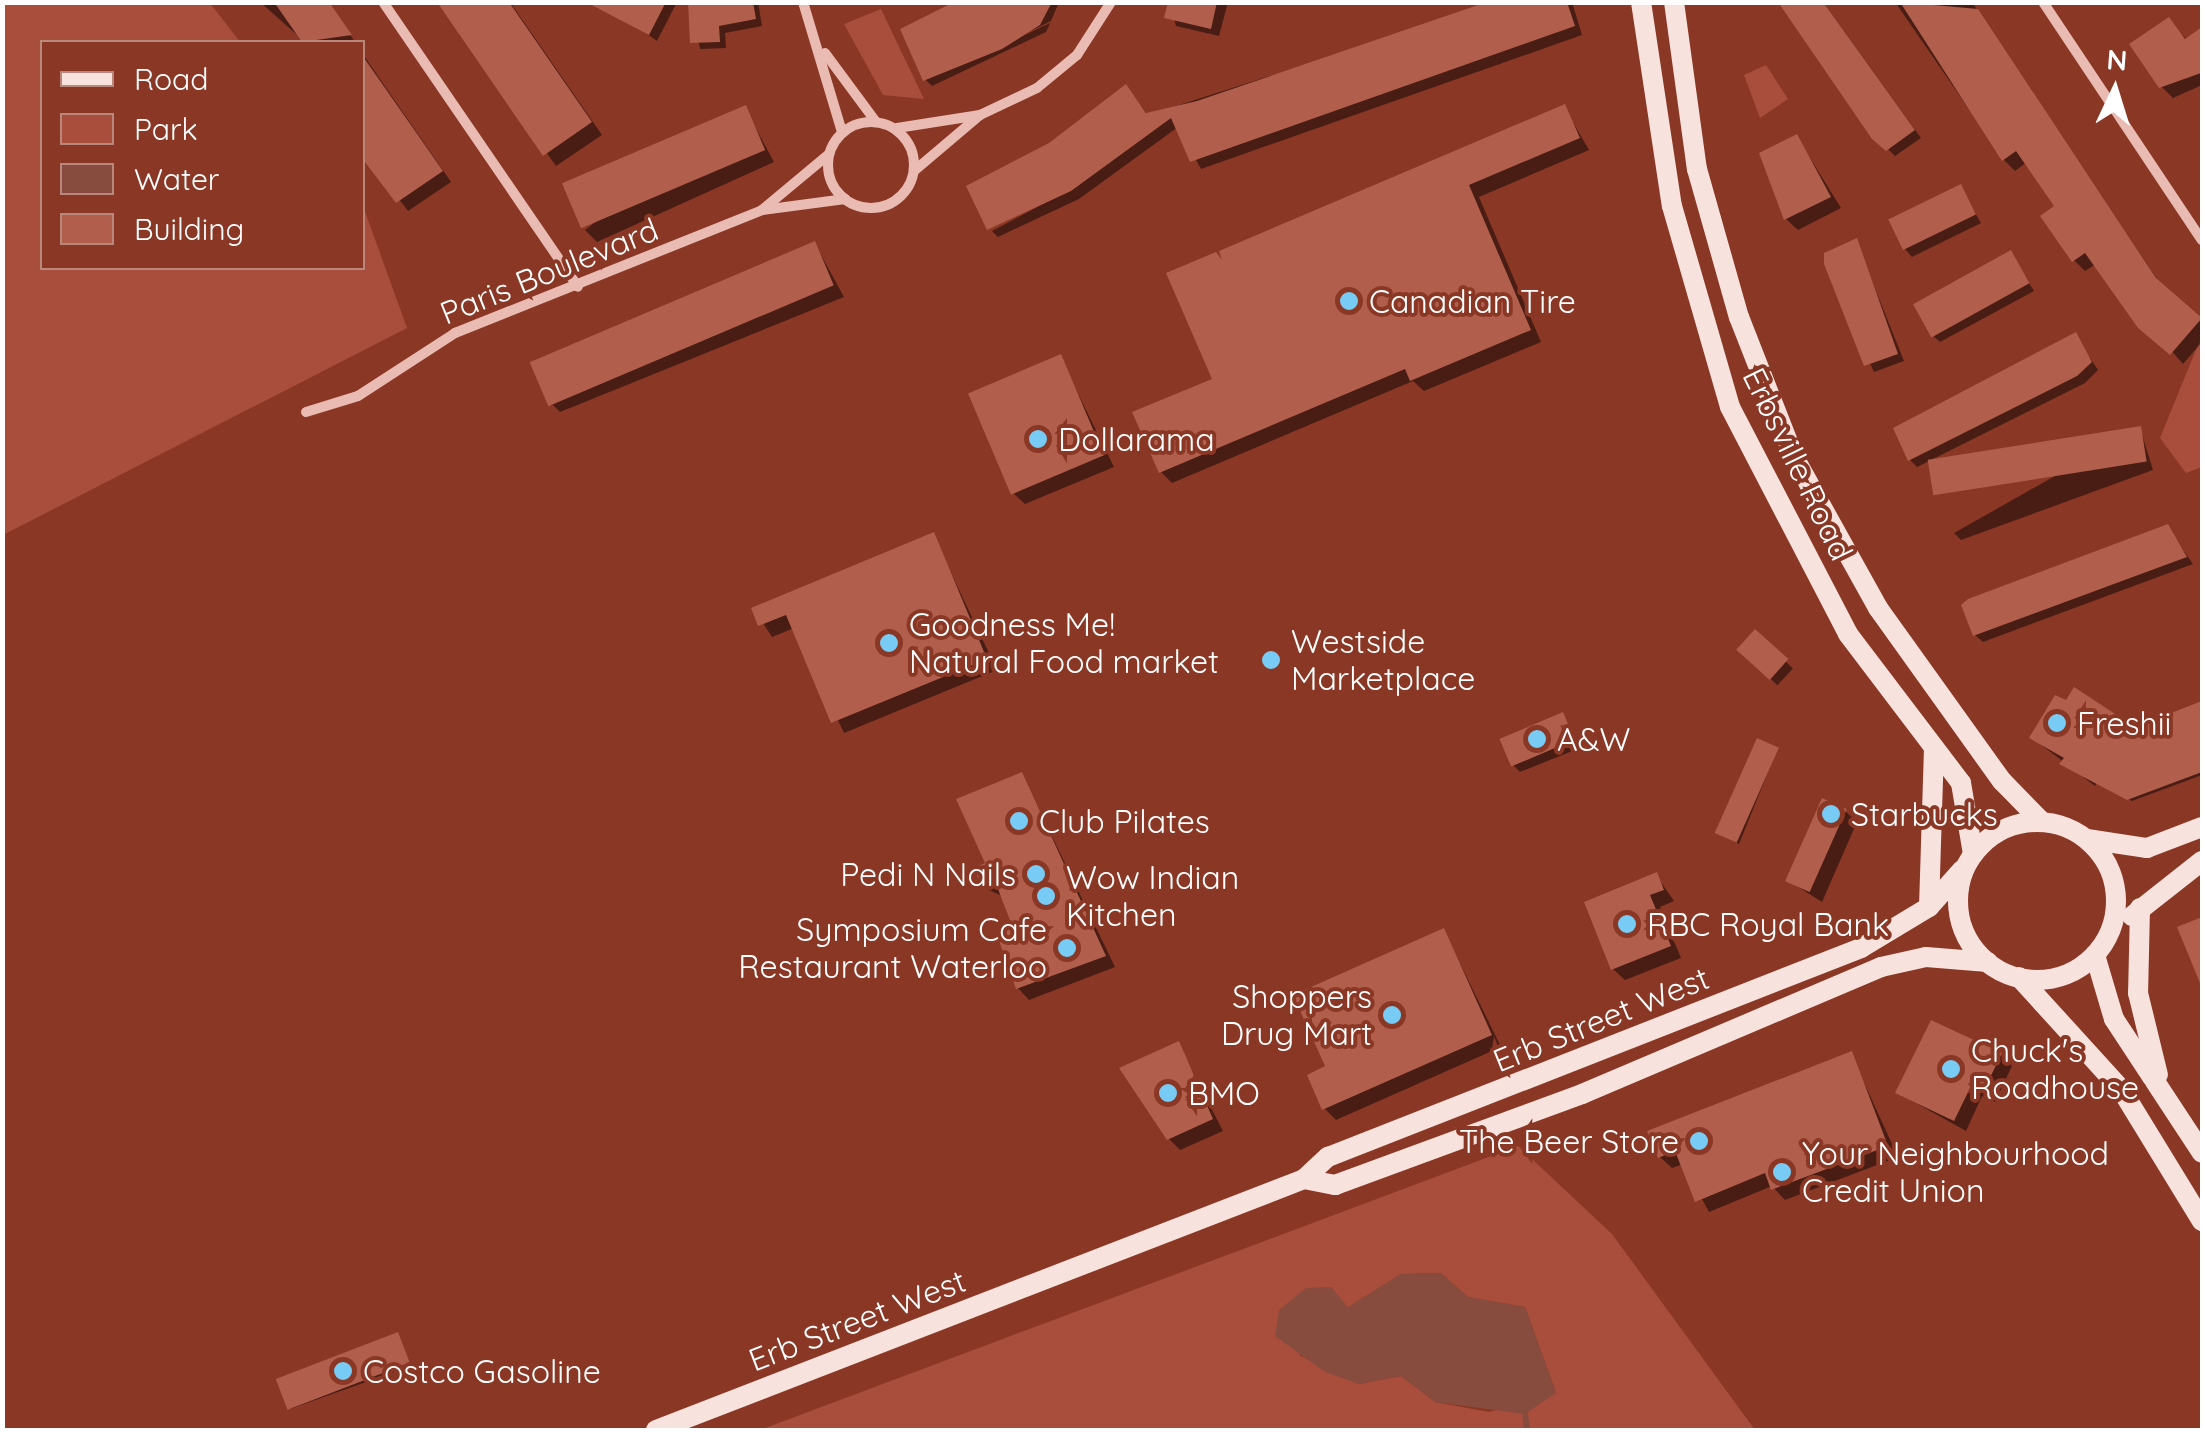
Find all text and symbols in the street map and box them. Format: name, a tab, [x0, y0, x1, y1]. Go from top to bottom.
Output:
legend	[40, 40, 365, 270]
north arrow	[2065, 40, 2165, 140]
text: N	[2106, 41, 2129, 78]
text: Road	[134, 60, 208, 98]
text: Park	[134, 110, 198, 148]
text: Water	[134, 160, 219, 198]
text: Building	[134, 210, 244, 248]
street label: Paris Boulevard	[434, 210, 664, 332]
place label: Canadian Tire	[1369, 282, 1576, 320]
marker: Canadian Tire	[1338, 290, 1360, 312]
street label: Erbsville Road	[1735, 362, 1861, 566]
place label: Dollarama	[1058, 420, 1215, 458]
marker: Dollarama	[1027, 428, 1049, 450]
place label: Goodness Me! Natural Food market	[909, 606, 1219, 681]
place label: Westside Marketplace	[1291, 623, 1475, 698]
marker: Goodness Me! Natural Food market	[878, 632, 900, 654]
marker: Westside Marketplace	[1260, 649, 1282, 671]
place label: Freshii	[2077, 704, 2171, 742]
marker: Freshii	[2046, 712, 2068, 734]
place label: A&W	[1557, 720, 1630, 758]
marker: A&W	[1526, 728, 1548, 750]
place label: Starbucks	[1851, 795, 1998, 833]
place label: Club Pilates	[1039, 802, 1210, 840]
marker: Starbucks	[1820, 803, 1842, 825]
marker: Club Pilates	[1008, 810, 1030, 832]
place label: Pedi N Nails	[840, 855, 1016, 893]
place label: Wow Indian Kitchen	[1066, 859, 1239, 934]
marker: Pedi N Nails	[1025, 863, 1047, 885]
marker: Wow Indian Kitchen	[1035, 885, 1057, 907]
place label: RBC Royal Bank	[1647, 905, 1889, 943]
place label: Symposium Cafe Restaurant Waterloo	[738, 911, 1047, 986]
marker: RBC Royal Bank	[1616, 913, 1638, 935]
marker: Symposium Cafe Restaurant Waterloo	[1056, 937, 1078, 959]
street label: Erb Street West	[1488, 958, 1714, 1080]
place label: Shoppers Drug Mart	[1221, 978, 1372, 1053]
marker: Shoppers Drug Mart	[1381, 1004, 1403, 1026]
place label: Chuck's Roadhouse	[1971, 1032, 2139, 1107]
marker: Chuck's Roadhouse	[1940, 1058, 1962, 1080]
place label: BMO	[1188, 1074, 1260, 1112]
marker: BMO	[1157, 1082, 1179, 1104]
place label: The Beer Store	[1459, 1122, 1679, 1160]
marker: The Beer Store	[1688, 1130, 1710, 1152]
place label: Your Neighbourhood Credit Union	[1802, 1135, 2109, 1210]
marker: Your Neighbourhood Credit Union	[1771, 1161, 1793, 1183]
street label: Erb Street West	[743, 1261, 971, 1379]
place label: Costco Gasoline	[363, 1352, 601, 1390]
marker: Costco Gasoline	[332, 1360, 354, 1382]

